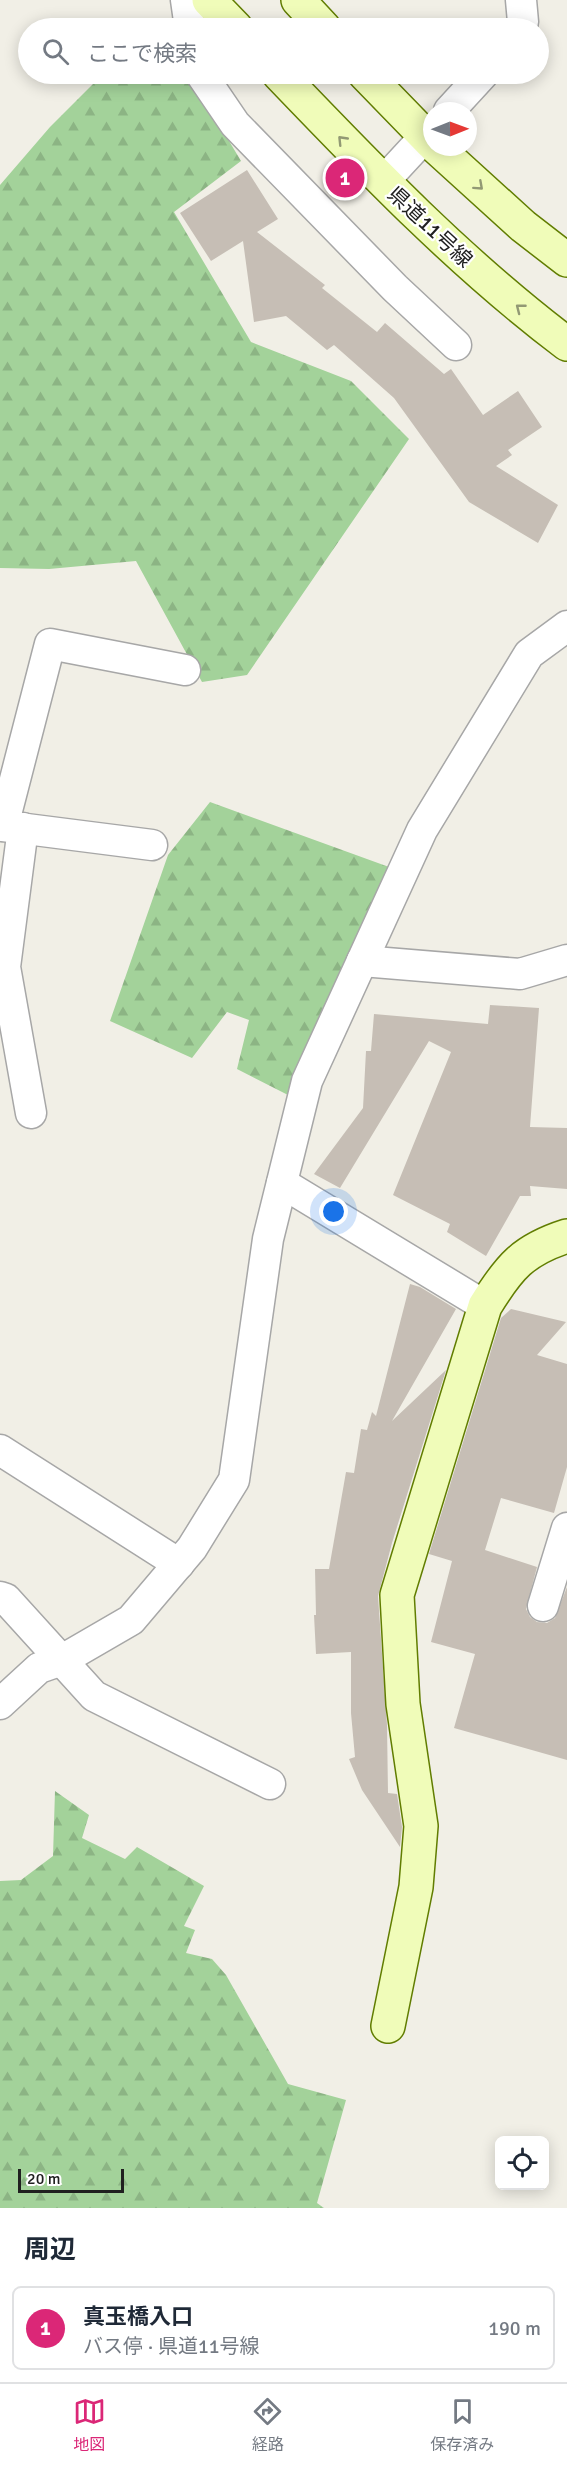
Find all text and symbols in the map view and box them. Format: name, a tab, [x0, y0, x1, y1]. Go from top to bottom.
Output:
search box	[18, 18, 549, 84]
icon: search	[39, 35, 72, 68]
text: ここで検索	[87, 40, 197, 67]
north arrow	[423, 102, 477, 156]
one-way arrow	[339, 136, 350, 147]
pin: 1	[326, 156, 364, 201]
one-way arrow	[473, 179, 483, 190]
street label: 県道11号線	[382, 181, 478, 273]
one-way arrow	[516, 305, 527, 316]
your location	[319, 1197, 348, 1226]
map controls	[495, 2136, 549, 2190]
button: locate	[495, 2136, 549, 2190]
scale bar	[18, 2166, 124, 2194]
text: 20 m	[27, 2169, 61, 2189]
text: 周辺	[24, 2234, 76, 2266]
text: 真玉橋入口	[83, 2303, 193, 2330]
text: 1	[40, 2316, 51, 2341]
text: 190 m	[488, 2316, 541, 2341]
text: バス停 · 県道11号線	[83, 2334, 260, 2359]
tab: 地図	[73, 2395, 106, 2455]
tab: 経路	[251, 2395, 284, 2455]
tab: 保存済み	[430, 2395, 494, 2455]

